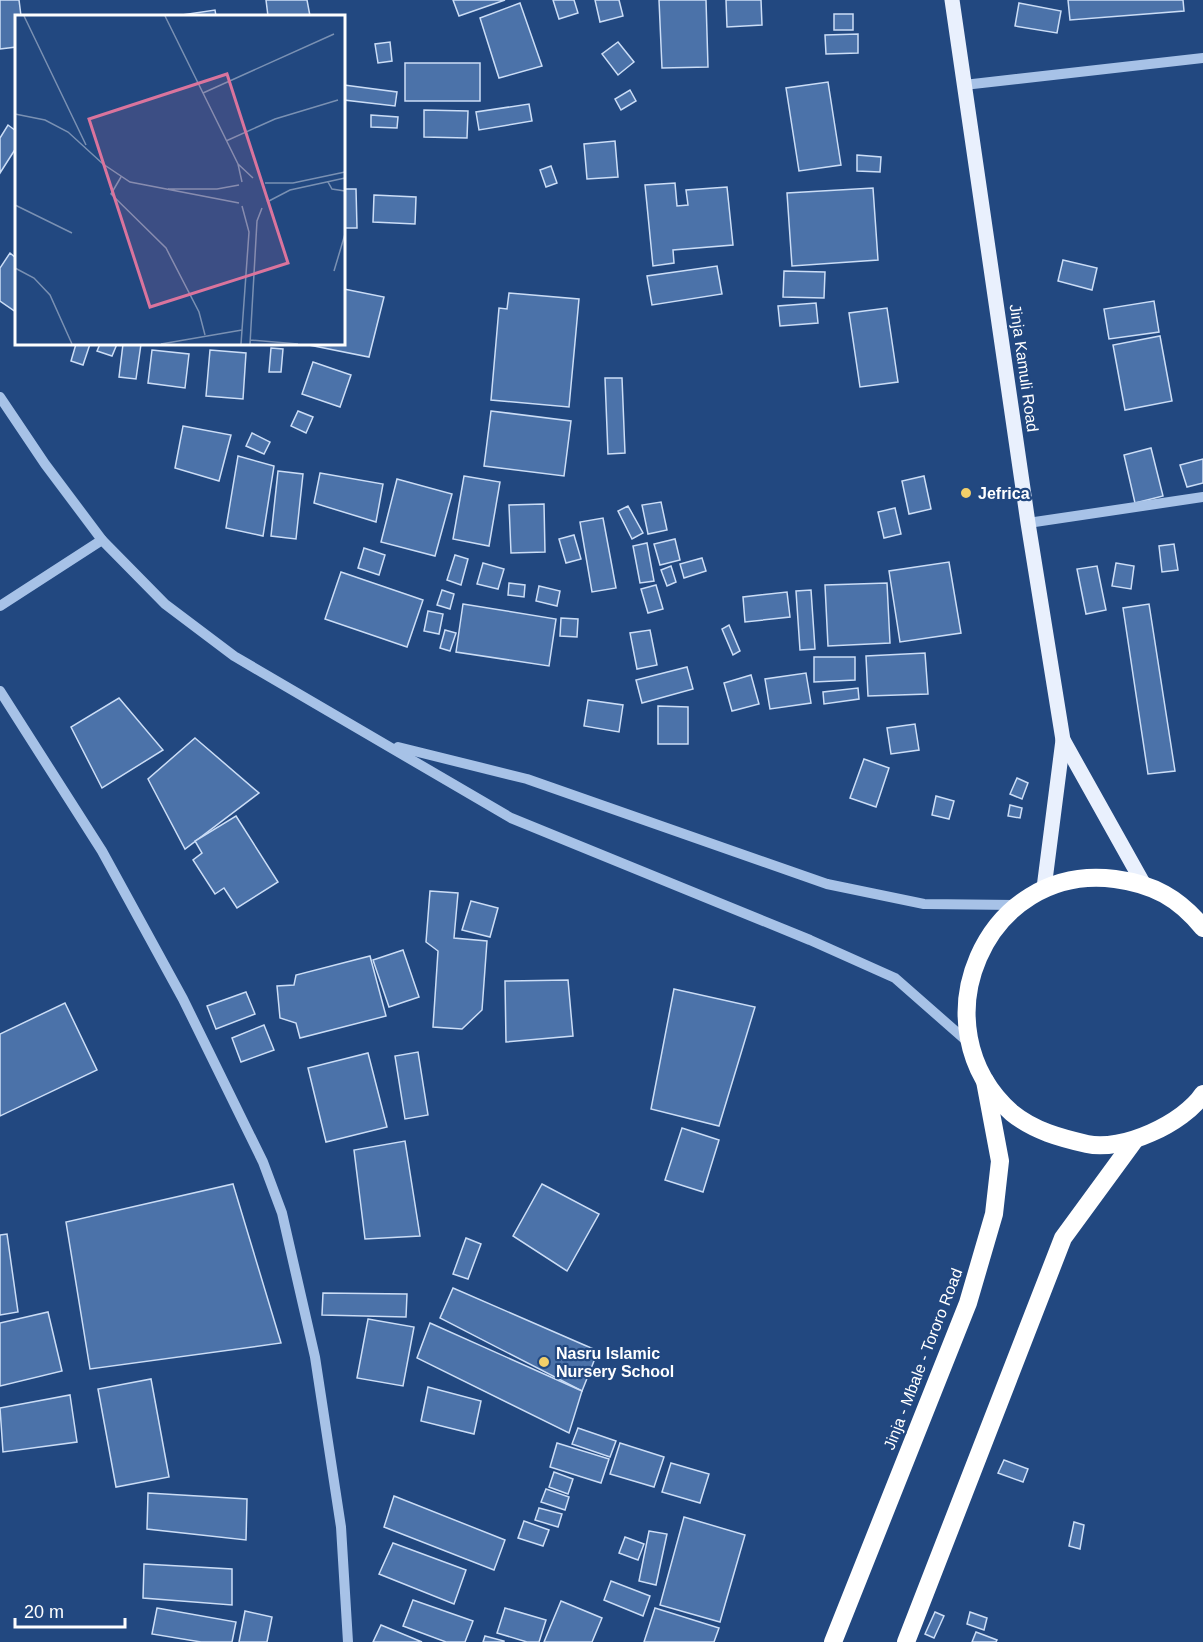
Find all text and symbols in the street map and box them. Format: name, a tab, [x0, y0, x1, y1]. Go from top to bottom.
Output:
inset map	[15, 15, 345, 345]
street label: Jinja Kamuli Road	[1007, 303, 1041, 433]
place label: Jefrica	[978, 485, 1030, 502]
marker: Jefrica	[959, 486, 973, 500]
street label: Jinja - Mbale - Tororo Road	[881, 1266, 965, 1452]
place label: Nasru Islamic Nursery School	[556, 1345, 674, 1380]
marker: Nasru Islamic Nursery School	[537, 1355, 551, 1369]
scale bar	[15, 1591, 124, 1629]
text: 20 m	[24, 1602, 64, 1622]

